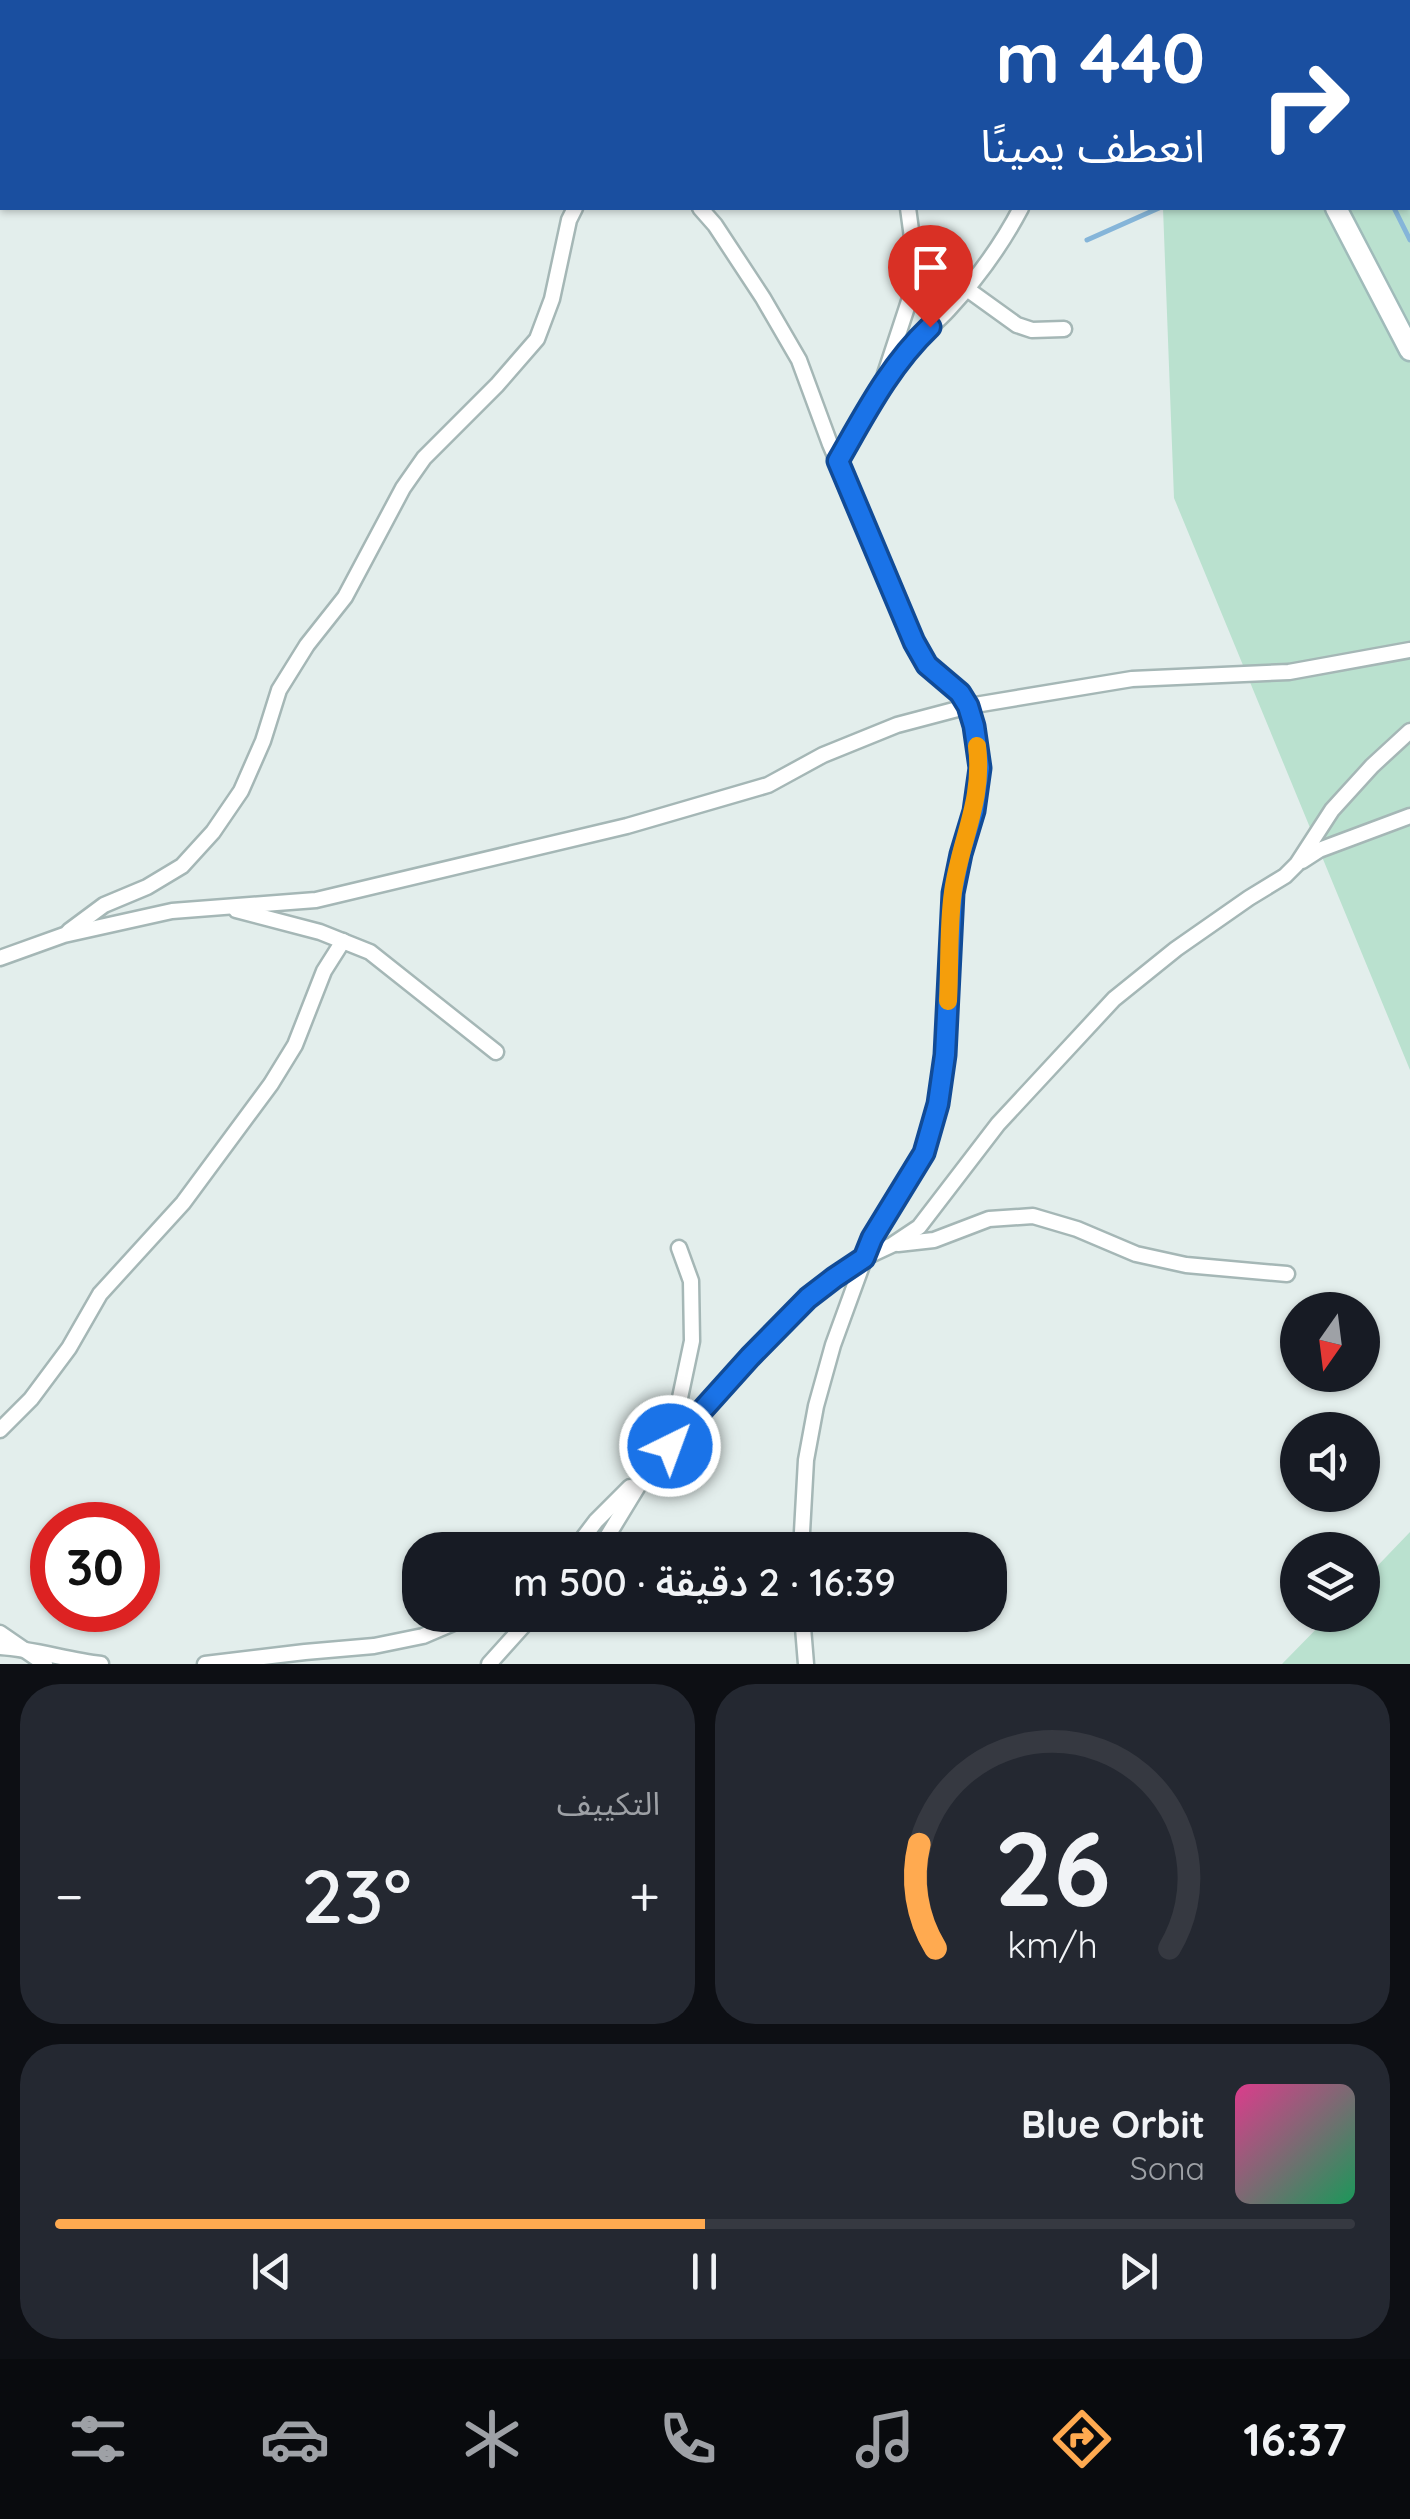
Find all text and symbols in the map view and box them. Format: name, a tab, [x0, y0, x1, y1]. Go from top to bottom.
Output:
text: 440 m	[996, 13, 1205, 101]
icon: right	[1240, 40, 1370, 170]
text: انعطف يمينًا	[980, 117, 1205, 173]
pin	[888, 225, 973, 328]
icon: arrive	[903, 240, 958, 295]
north arrow	[1280, 1292, 1380, 1392]
map controls	[1280, 1292, 1380, 1632]
position arrow	[618, 1394, 722, 1498]
button: sound	[1280, 1412, 1380, 1512]
speed limit sign: 30	[30, 1502, 160, 1632]
button: layers	[1280, 1532, 1380, 1632]
text: 16:39 · 2 دقيقة · 500 m	[513, 1558, 896, 1606]
text: التكييف	[557, 1783, 660, 1823]
text: 26	[994, 1802, 1111, 1932]
text: 23°	[301, 1848, 411, 1942]
text: −	[55, 1861, 84, 1930]
text: +	[629, 1861, 660, 1930]
text: km/h	[1007, 1922, 1098, 1967]
text: Blue Orbit	[1021, 2100, 1205, 2148]
text: Sona	[1130, 2148, 1205, 2188]
icon: previous	[244, 2244, 299, 2299]
icon: pause	[677, 2244, 732, 2299]
icon: next	[1111, 2244, 1166, 2299]
icon: filters	[63, 2404, 133, 2474]
icon: car	[260, 2404, 330, 2474]
icon: climate	[457, 2404, 527, 2474]
icon: phone	[653, 2404, 723, 2474]
icon: music	[850, 2404, 920, 2474]
icon: directions	[1047, 2404, 1117, 2474]
text: 16:37	[1243, 2411, 1347, 2467]

